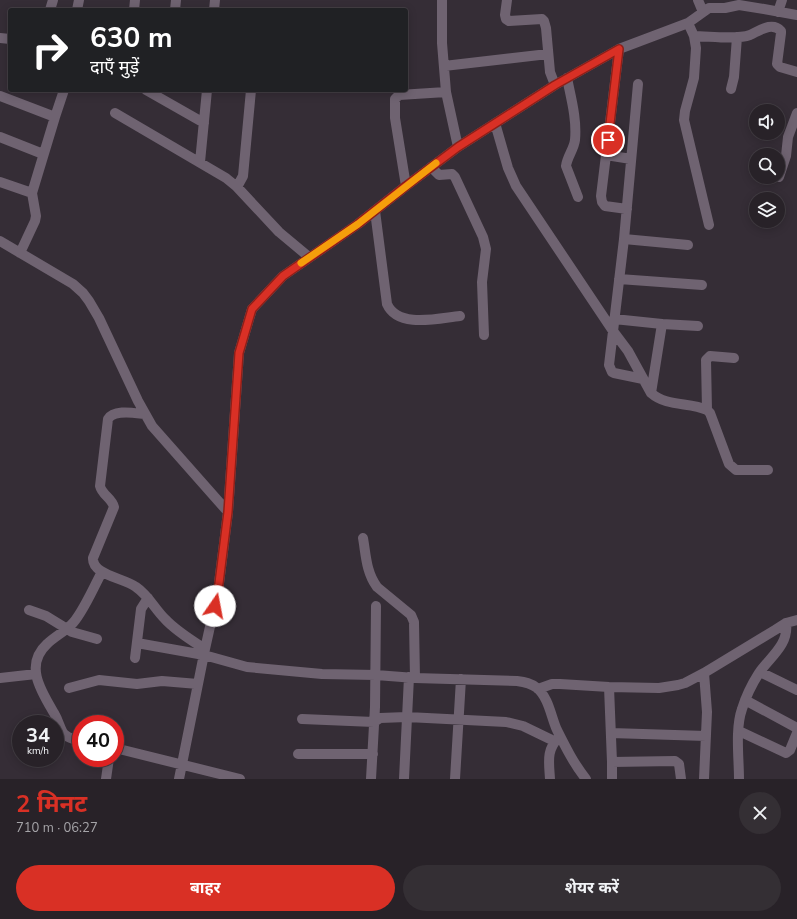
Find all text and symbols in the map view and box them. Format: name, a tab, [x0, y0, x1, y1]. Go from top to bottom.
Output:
text: 630 m	[90, 19, 173, 57]
icon: right	[24, 24, 76, 76]
text: दाएँ मुड़ें	[90, 55, 139, 79]
map controls	[749, 104, 785, 228]
button: sound	[749, 104, 785, 140]
pin	[591, 123, 625, 157]
icon: arrive	[597, 129, 619, 151]
button: search	[749, 148, 785, 184]
button: layers	[749, 192, 785, 228]
position arrow	[194, 585, 236, 627]
speed limit sign: 40	[72, 715, 124, 767]
text: 34	[26, 722, 50, 749]
text: km/h	[27, 744, 49, 758]
text: 2 मिनट	[16, 788, 87, 820]
button: close	[739, 792, 781, 834]
text: 710 m · 06:27	[16, 819, 98, 837]
button: बाहर	[16, 865, 395, 911]
button: शेयर करें	[403, 865, 781, 911]

